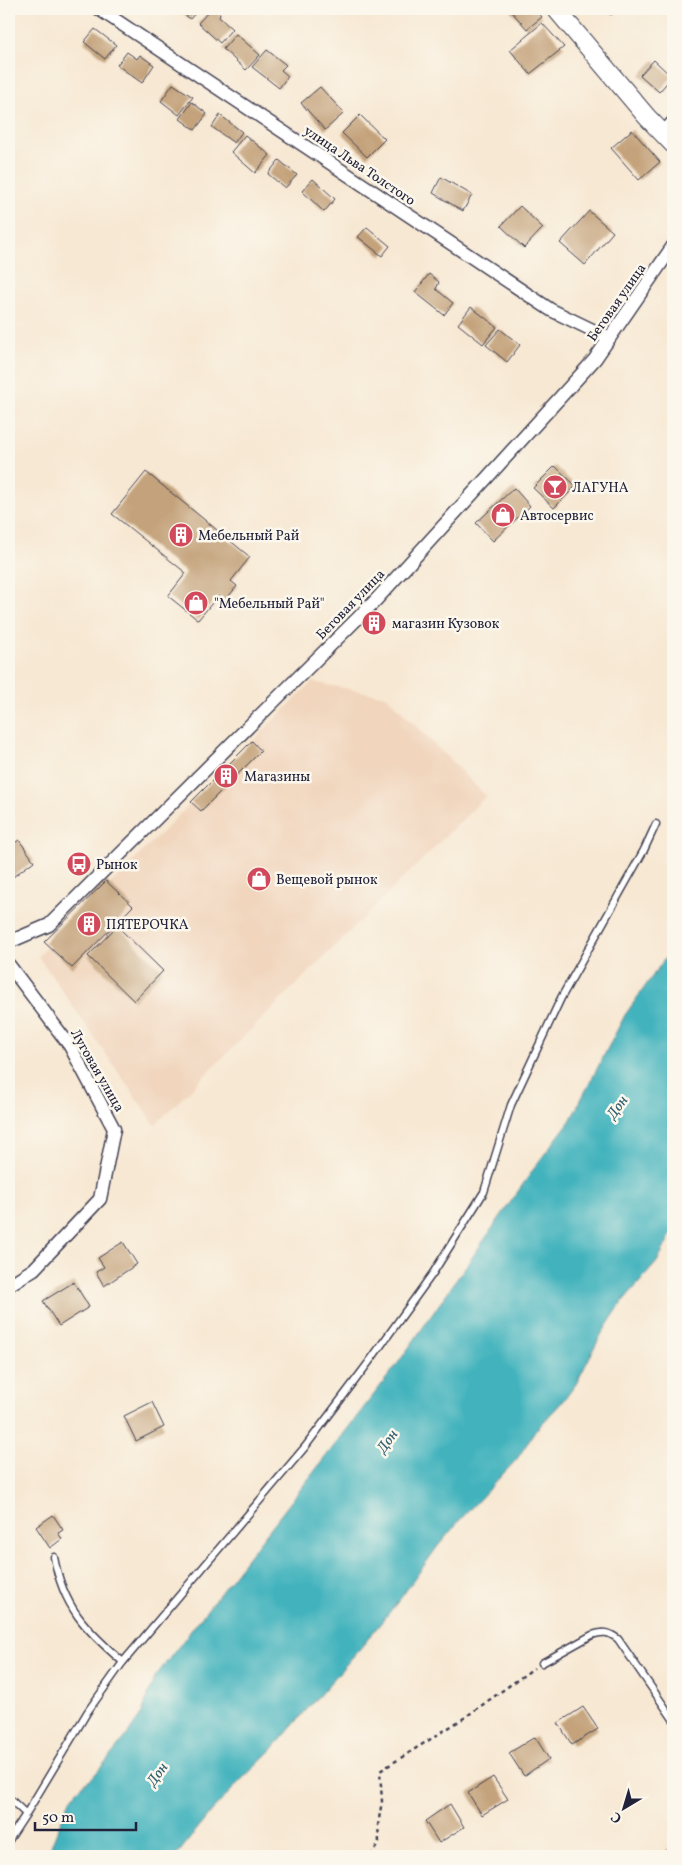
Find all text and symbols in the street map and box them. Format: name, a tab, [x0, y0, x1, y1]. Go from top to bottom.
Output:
street label: улица Льва Толстого	[300, 122, 419, 211]
street label: Беговая улица	[583, 260, 651, 346]
bar icon: ЛАГУНА	[542, 474, 568, 500]
place label: ЛАГУНА	[572, 479, 629, 498]
shop icon: Автосервис	[490, 502, 516, 528]
place label: Автосервис	[520, 507, 594, 526]
building icon: Мебельный Рай	[168, 522, 194, 548]
place label: Мебельный Рай	[198, 527, 300, 546]
street label: Беговая улица	[312, 566, 390, 645]
shop icon: "Мебельный Рай"	[183, 590, 209, 616]
place label: "Мебельный Рай"	[214, 595, 325, 614]
building icon: магазин Кузовок	[361, 610, 387, 636]
place label: магазин Кузовок	[392, 615, 500, 634]
building icon: Магазины	[213, 763, 239, 789]
place label: Магазины	[244, 768, 310, 787]
bus stop icon: Рынок	[66, 851, 92, 877]
place label: Рынок	[96, 856, 138, 875]
shop icon: Вещевой рынок	[246, 866, 272, 892]
place label: Вещевой рынок	[276, 871, 378, 890]
building icon: ПЯТЕРОЧКА	[76, 911, 102, 937]
place label: ПЯТЕРОЧКА	[106, 916, 189, 935]
street label: Луговая улица	[65, 1026, 128, 1116]
water label: Дон	[602, 1092, 634, 1125]
water label: Дон	[372, 1426, 404, 1459]
water label: Дон	[142, 1759, 174, 1792]
north arrow	[600, 1782, 650, 1832]
scale bar	[35, 1800, 136, 1832]
text: С	[608, 1807, 626, 1827]
text: 50 m	[42, 1808, 74, 1829]

